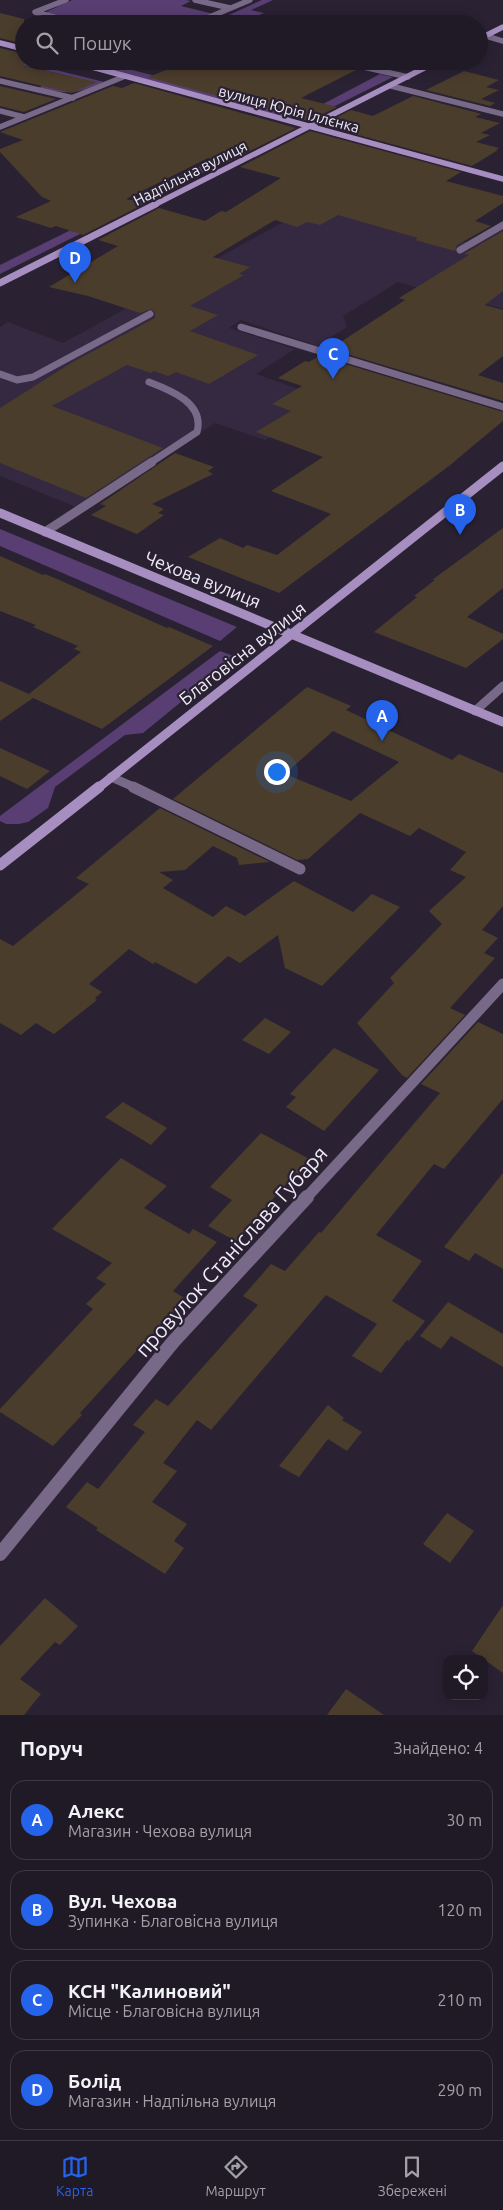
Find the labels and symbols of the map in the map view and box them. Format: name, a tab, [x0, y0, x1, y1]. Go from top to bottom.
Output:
street label: вулиця Юрія Іллєнка	[217, 82, 361, 136]
street label: Надпільна вулиця	[130, 137, 250, 209]
pin: D	[59, 242, 91, 283]
pin: C	[317, 338, 349, 379]
pin: B	[444, 494, 476, 535]
street label: Чехова вулиця	[142, 547, 264, 611]
street label: Благовісна вулиця	[175, 597, 309, 709]
pin: A	[366, 700, 398, 741]
your location	[264, 759, 290, 785]
street label: провулок Станіслава Губаря	[130, 1141, 332, 1361]

